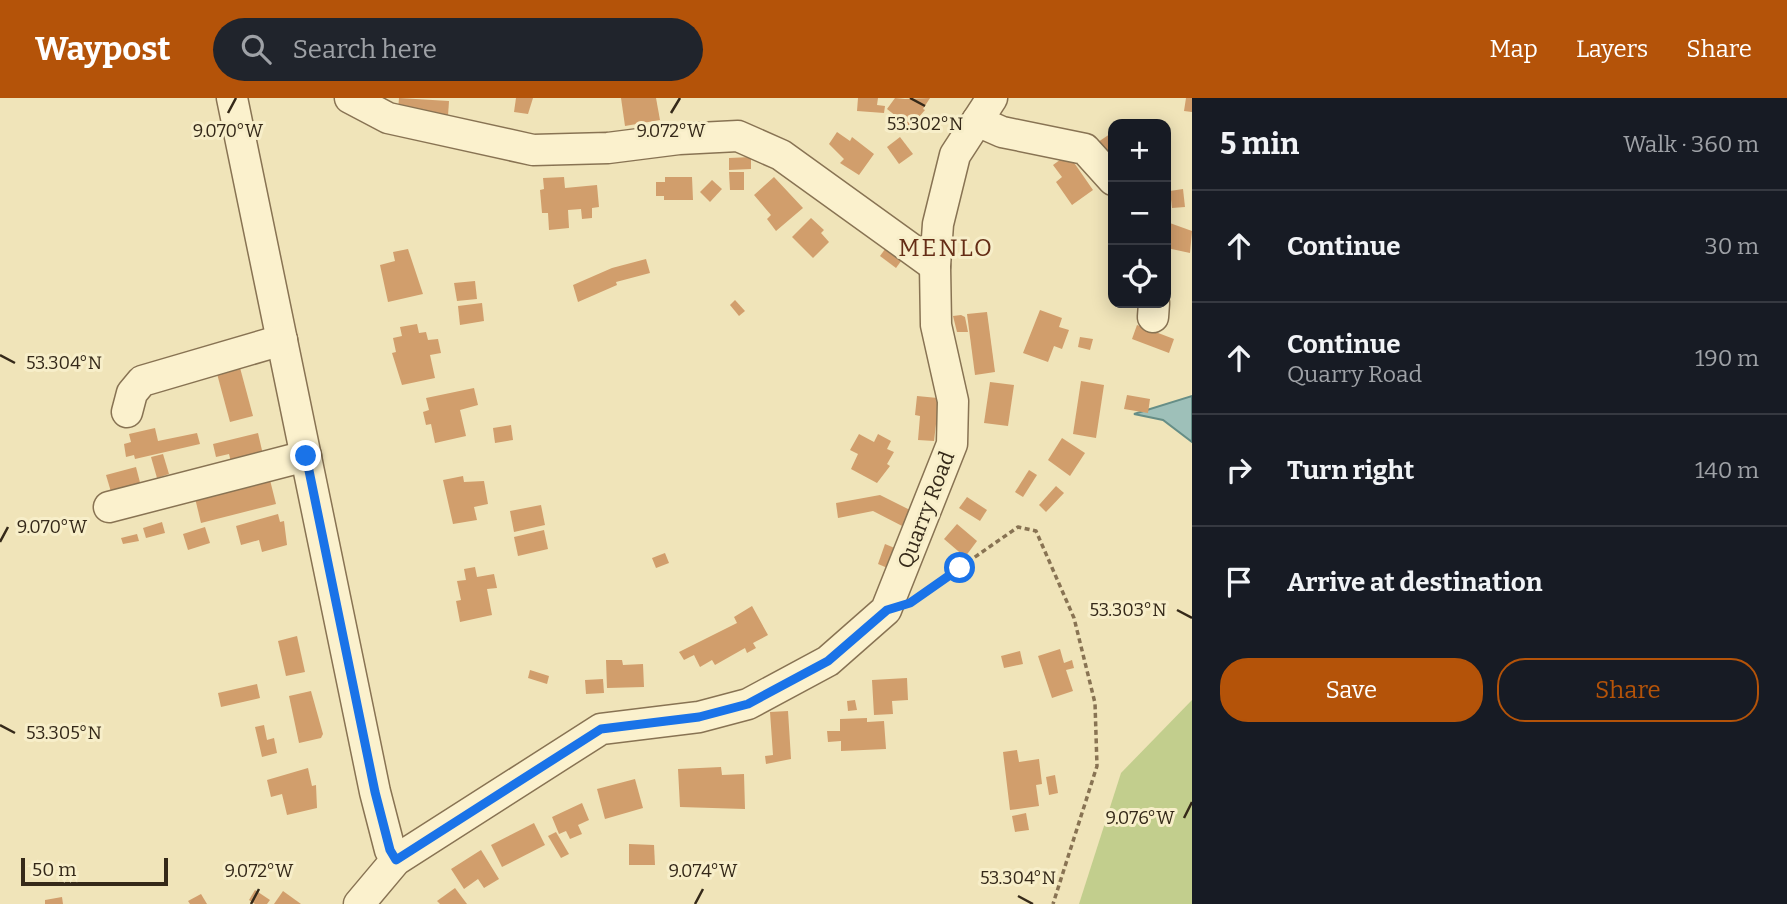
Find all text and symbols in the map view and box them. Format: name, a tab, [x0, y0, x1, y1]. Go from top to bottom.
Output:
search box	[213, 18, 703, 81]
text: Waypost	[35, 29, 171, 69]
icon: search	[237, 30, 275, 68]
text: Search here	[293, 34, 437, 65]
text: Map	[1490, 35, 1538, 63]
text: Layers	[1576, 35, 1648, 63]
text: Share	[1686, 35, 1752, 63]
text: 53.302°N	[887, 113, 963, 135]
map controls	[1108, 119, 1171, 308]
button: +	[1108, 119, 1171, 182]
text: 9.070°W	[193, 120, 264, 142]
text: 9.072°W	[636, 120, 706, 142]
text: 5 min	[1220, 126, 1299, 162]
text: Walk · 360 m	[1623, 130, 1759, 158]
button: −	[1108, 182, 1171, 245]
icon: ahead	[1220, 227, 1258, 265]
text: Continue	[1287, 231, 1401, 262]
text: 30 m	[1705, 232, 1759, 260]
district label: MENLO	[898, 234, 994, 262]
button: locate	[1108, 245, 1171, 308]
text: Continue	[1287, 329, 1401, 360]
icon: ahead	[1220, 339, 1258, 377]
text: 190 m	[1695, 344, 1759, 372]
text: 53.304°N	[26, 352, 102, 374]
text: Quarry Road	[1287, 360, 1422, 388]
route end	[290, 440, 321, 471]
street label: Quarry Road	[892, 448, 960, 572]
icon: right	[1220, 451, 1258, 489]
text: Turn right	[1287, 455, 1414, 486]
text: 140 m	[1695, 456, 1759, 484]
text: 9.070°W	[17, 516, 88, 538]
route start	[944, 552, 975, 583]
icon: arrive	[1220, 563, 1258, 601]
text: Arrive at destination	[1287, 567, 1542, 598]
text: 53.303°N	[1090, 599, 1166, 621]
button: Save	[1220, 658, 1483, 722]
button: Share	[1497, 658, 1759, 722]
text: 53.305°N	[26, 722, 102, 744]
text: 9.076°W	[1105, 807, 1175, 829]
scale bar	[21, 855, 168, 887]
text: 50 m	[32, 858, 76, 881]
text: 9.072°W	[224, 860, 294, 882]
text: 9.074°W	[669, 860, 738, 882]
text: 53.304°N	[980, 867, 1056, 889]

